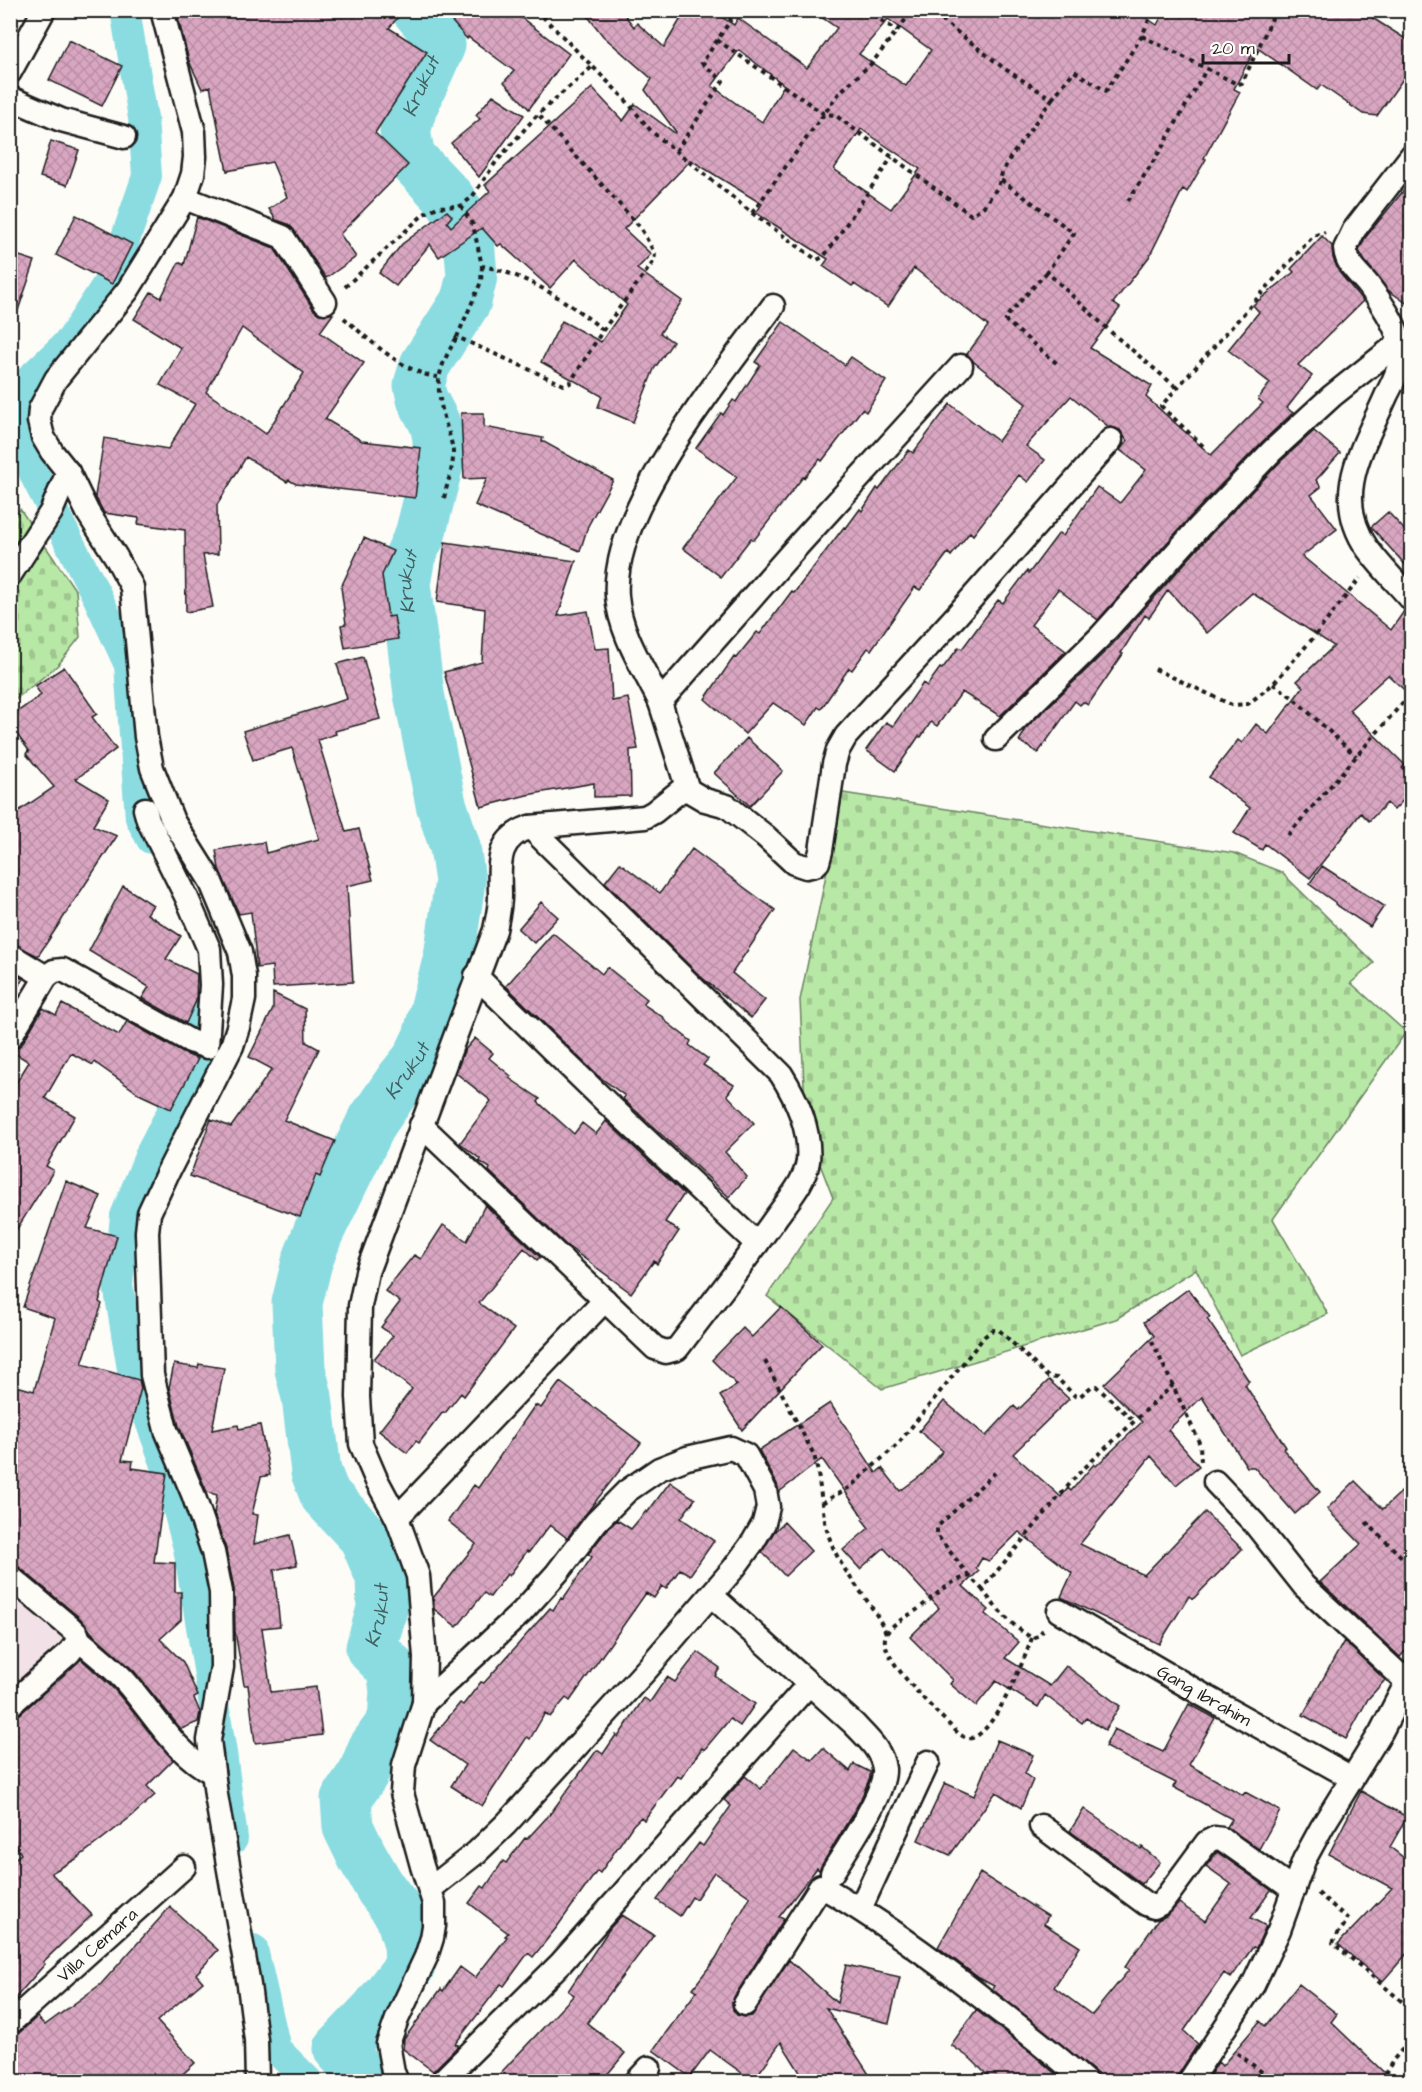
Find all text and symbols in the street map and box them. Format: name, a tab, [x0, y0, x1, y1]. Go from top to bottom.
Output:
scale bar	[1203, 27, 1288, 65]
text: 20 m	[1212, 36, 1255, 61]
water label: Krukut	[396, 50, 448, 120]
water label: Krukut	[390, 543, 426, 615]
water label: Krukut	[378, 1036, 438, 1105]
water label: Krukut	[358, 1582, 396, 1650]
street label: Gang Ibrahim	[1153, 1658, 1256, 1732]
street label: Villa Cemara	[51, 1902, 143, 1988]

